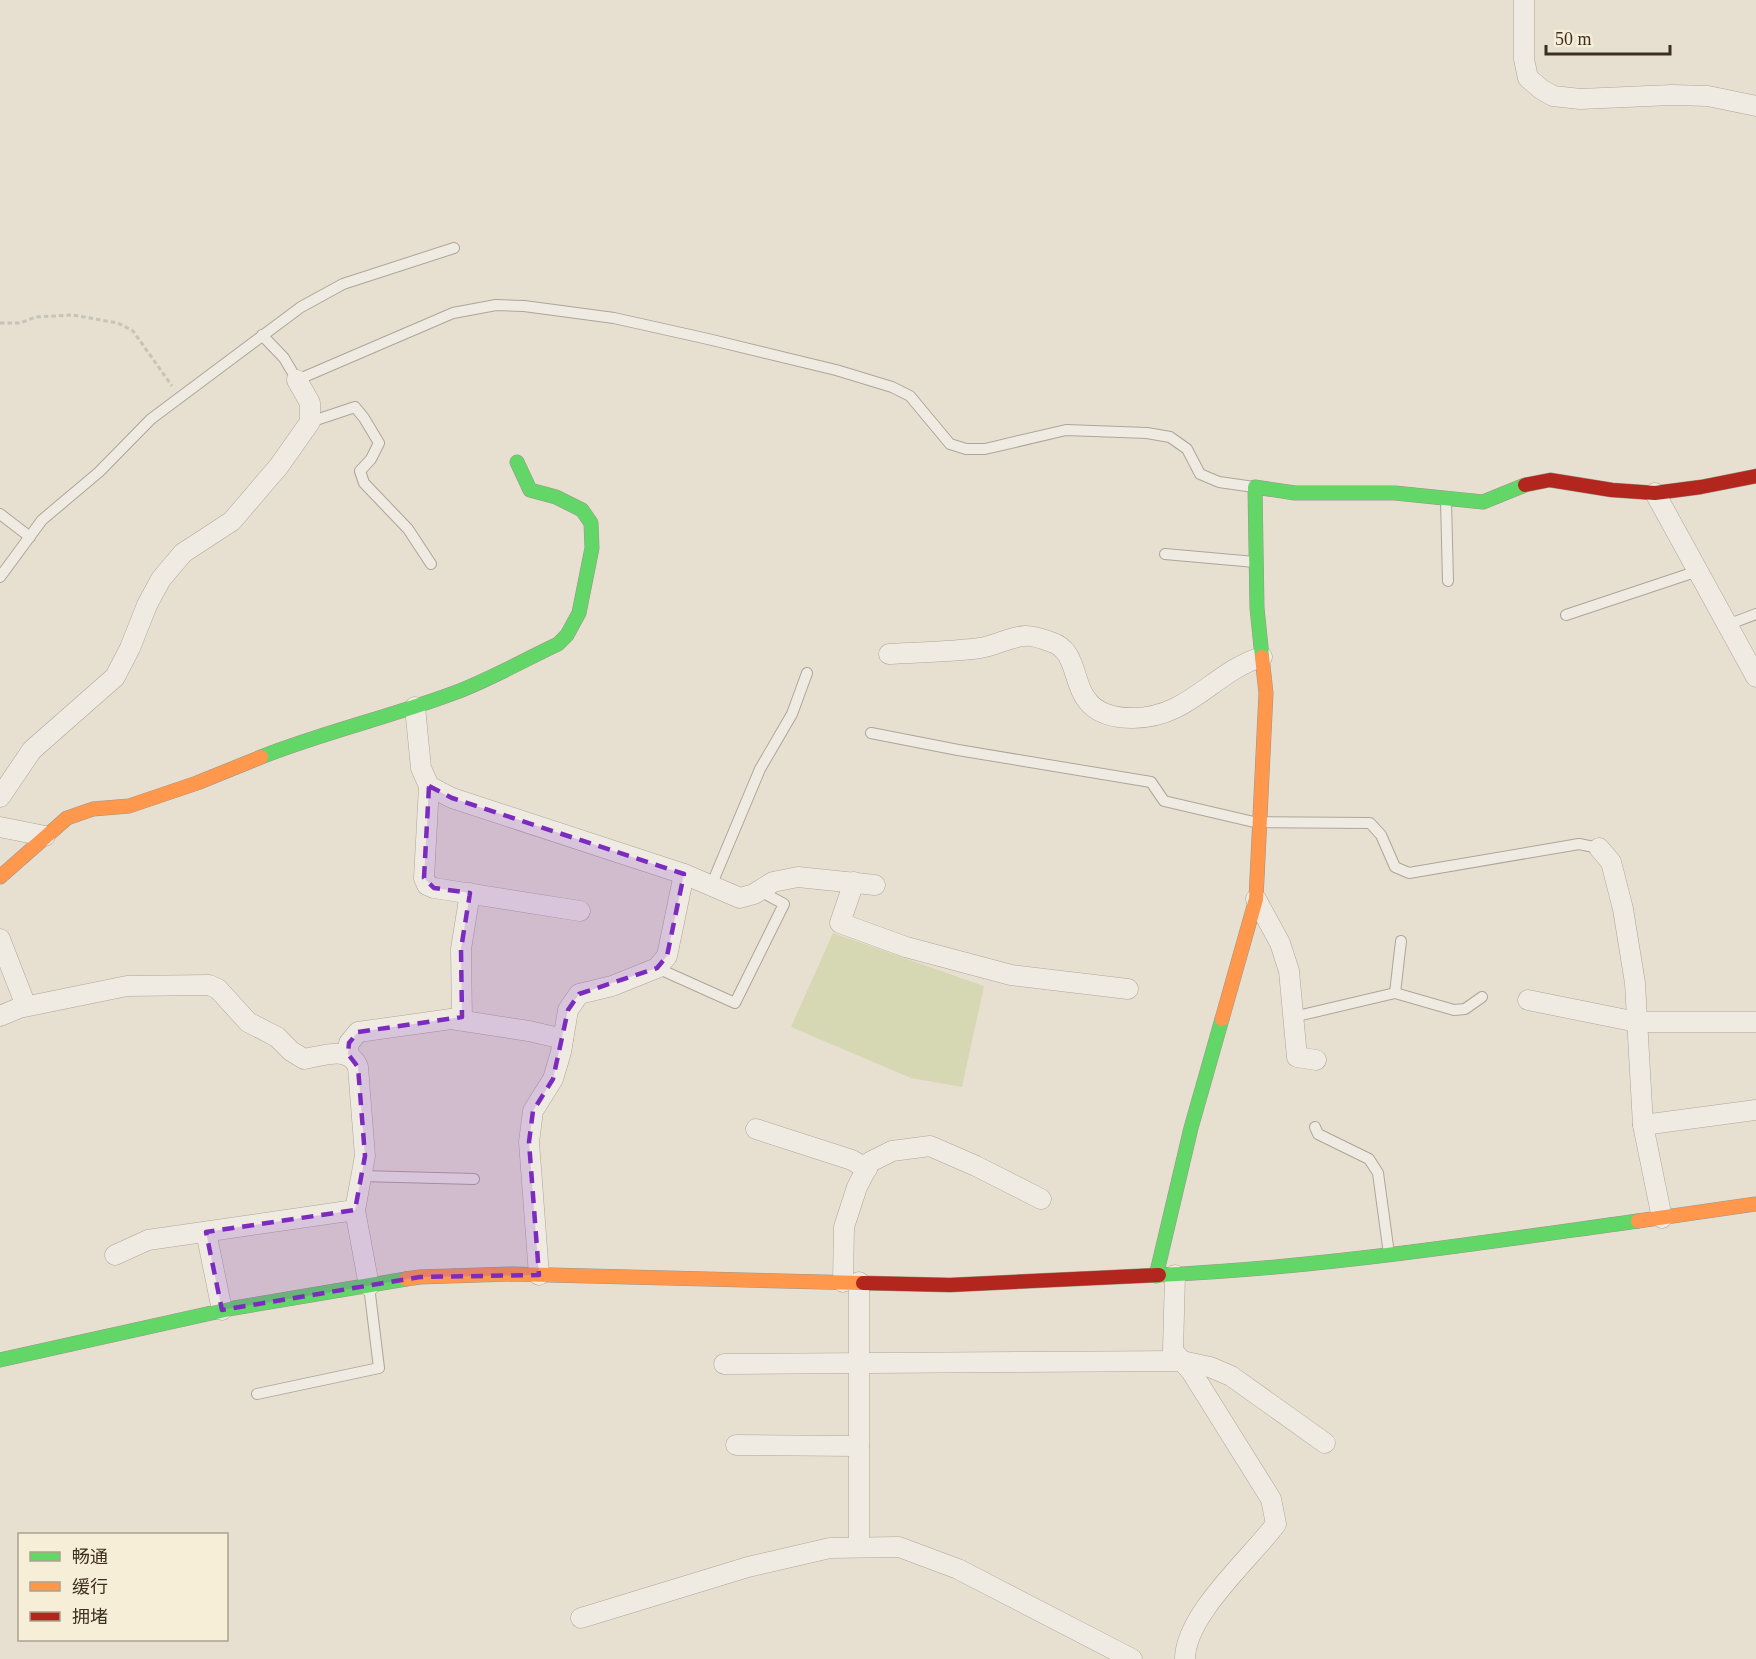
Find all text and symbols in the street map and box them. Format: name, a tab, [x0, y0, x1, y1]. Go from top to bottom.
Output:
scale bar	[1546, 18, 1670, 56]
text: 50 m	[1555, 29, 1592, 49]
legend	[18, 1533, 228, 1641]
text: 畅通	[72, 1547, 108, 1567]
text: 缓行	[72, 1577, 108, 1597]
text: 拥堵	[72, 1607, 108, 1627]

